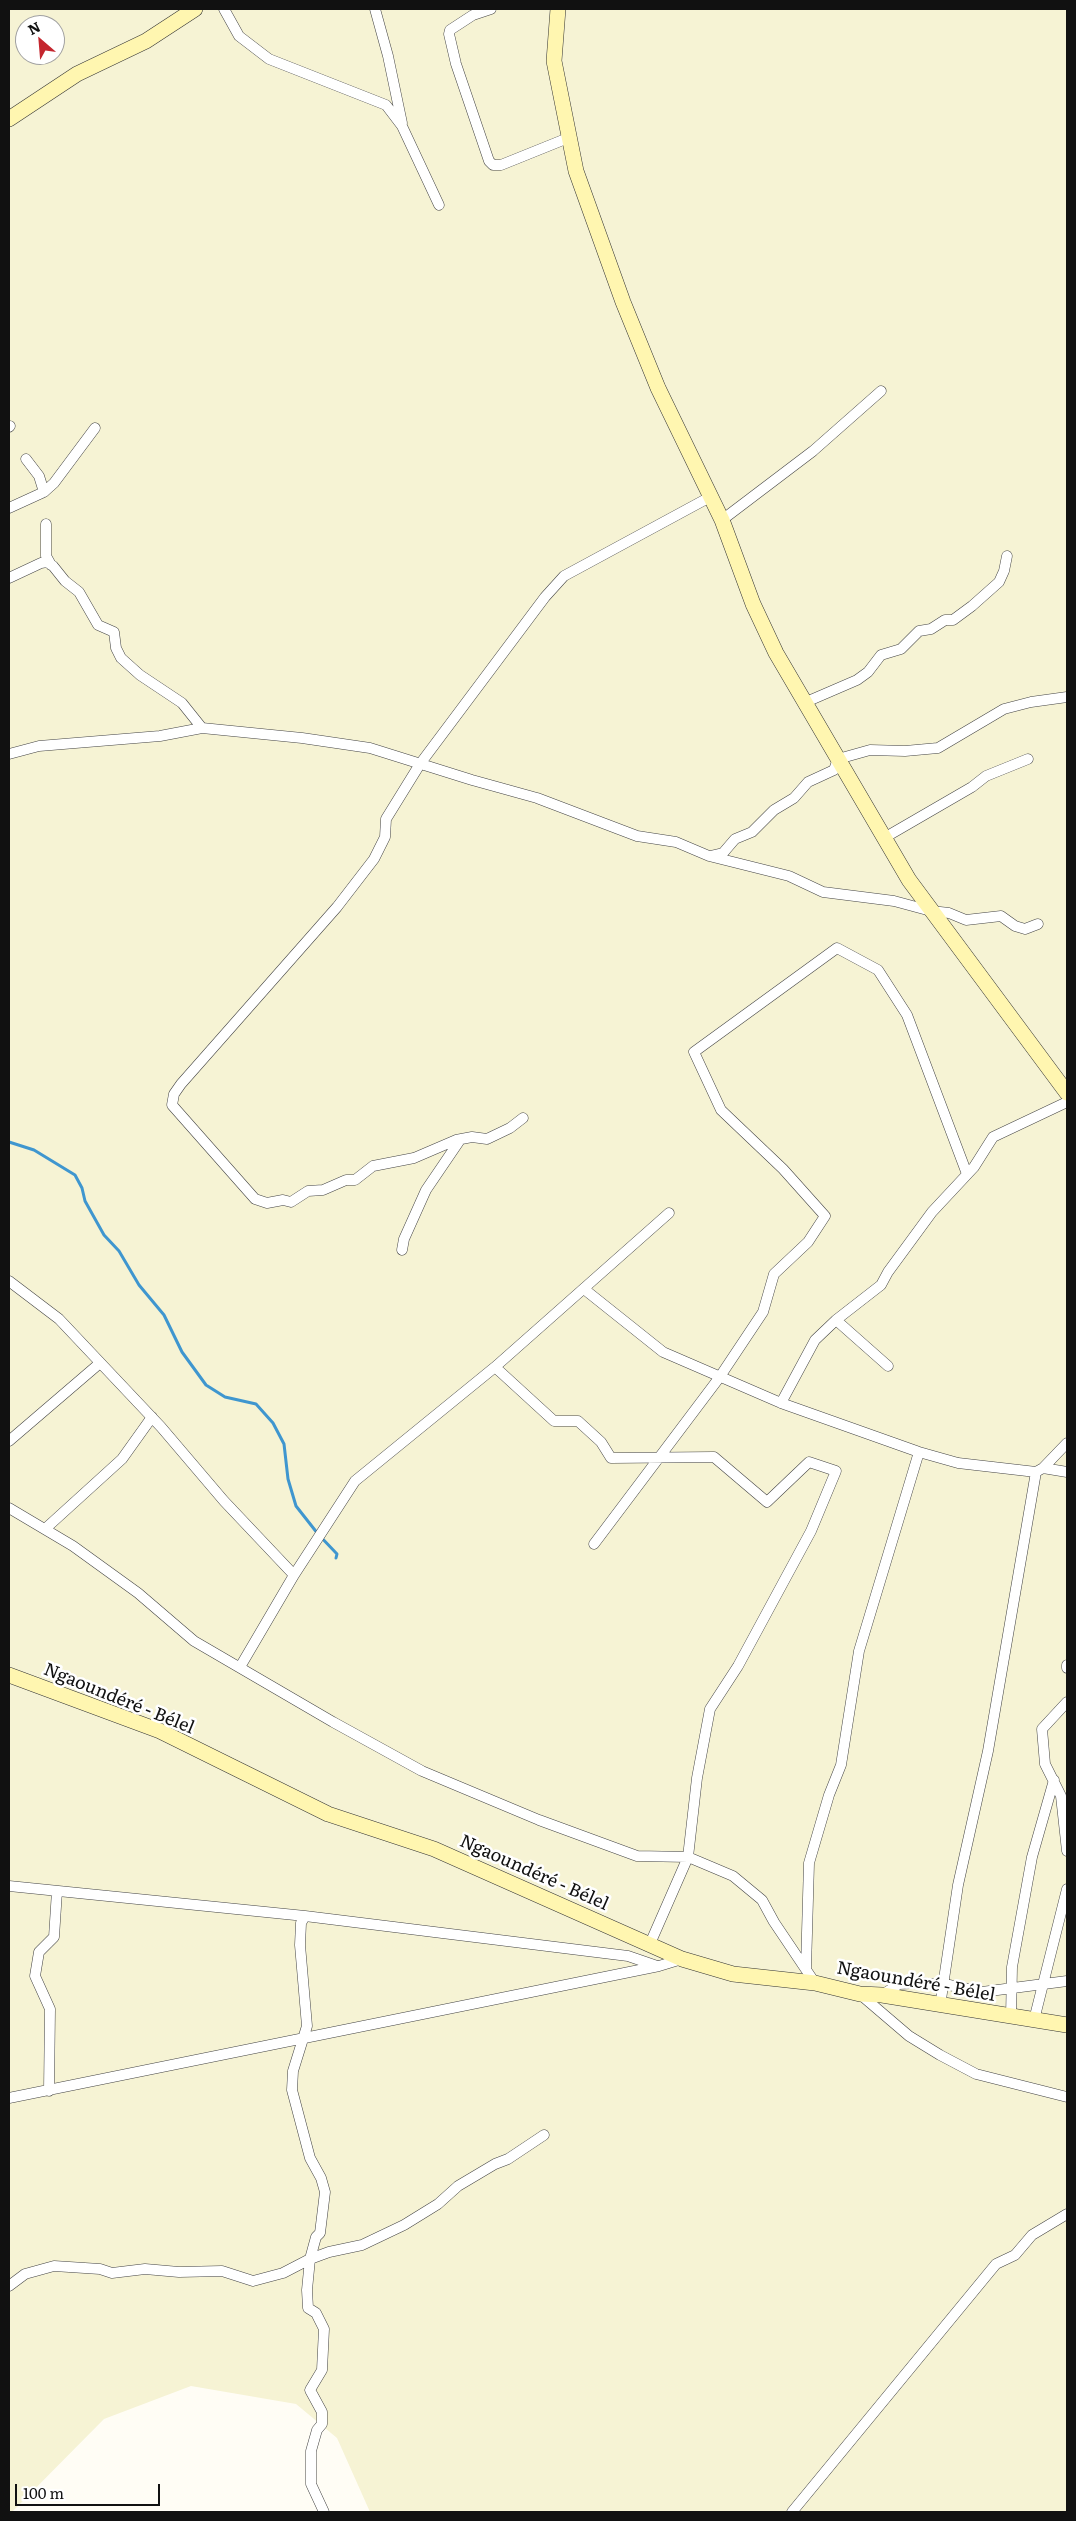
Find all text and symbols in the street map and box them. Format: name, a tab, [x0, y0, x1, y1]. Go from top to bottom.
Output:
north arrow	[15, 15, 65, 65]
text: N	[24, 16, 43, 39]
street label: Ngaoundéré - Bélel	[41, 1659, 197, 1739]
street label: Ngaoundéré - Bélel	[456, 1830, 612, 1916]
street label: Ngaoundéré - Bélel	[835, 1957, 997, 2007]
scale bar	[18, 2474, 162, 2506]
text: 100 m	[23, 2481, 64, 2504]

